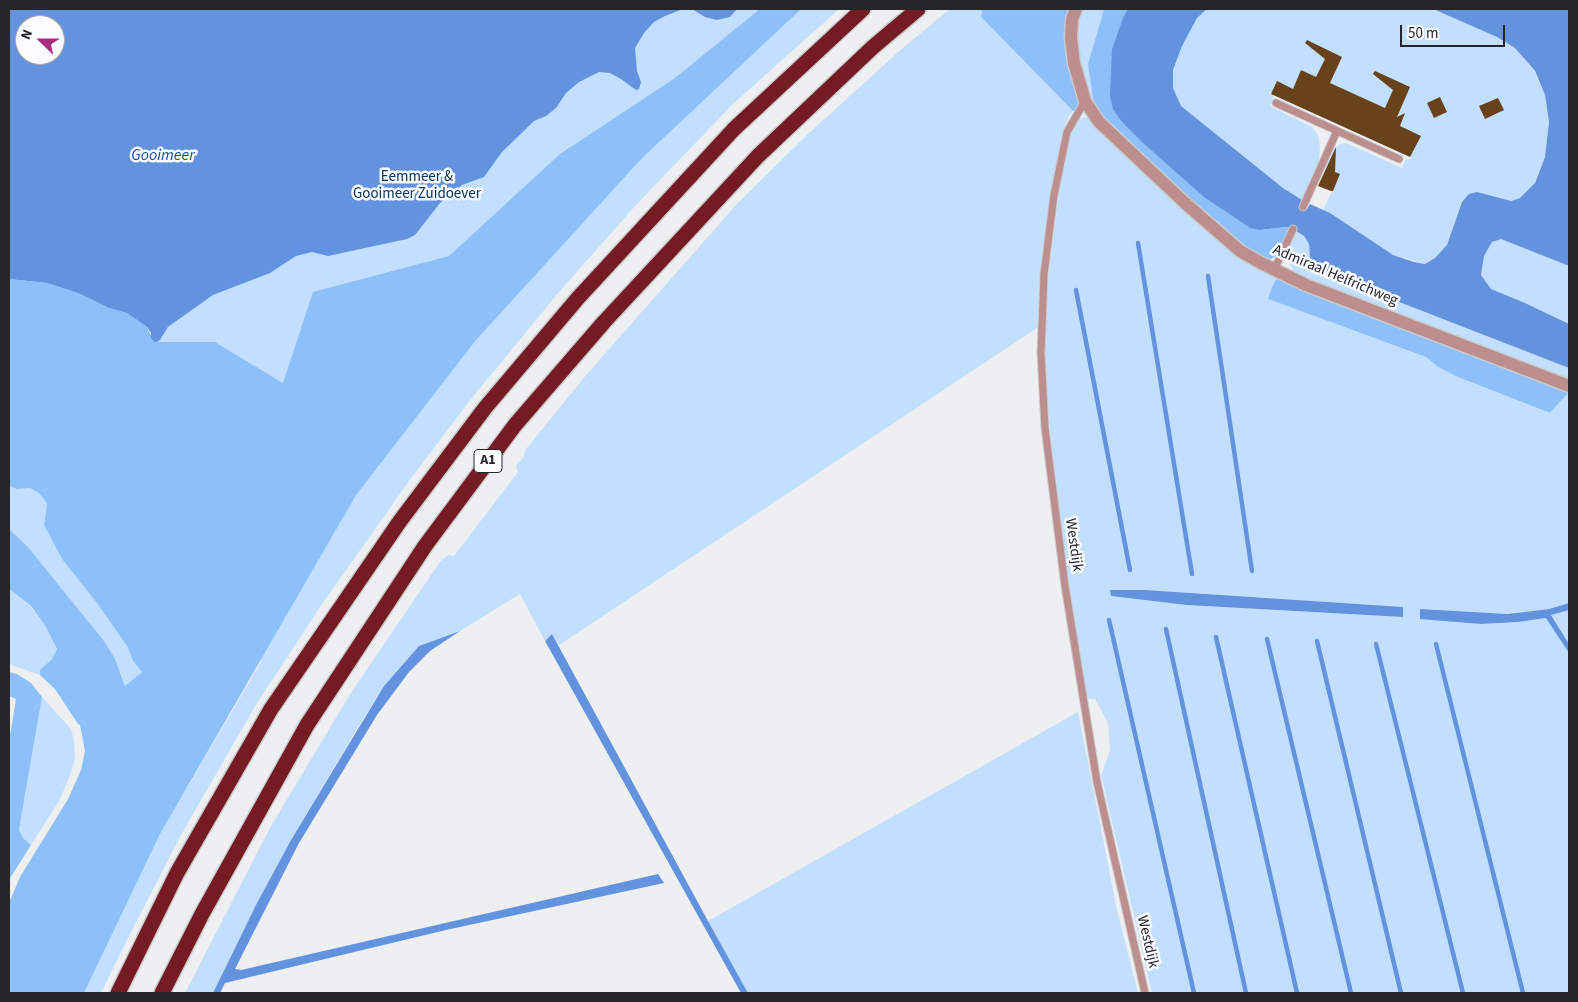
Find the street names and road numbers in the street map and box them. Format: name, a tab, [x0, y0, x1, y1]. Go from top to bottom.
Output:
street label: Admiraal Helfrichweg	[1270, 241, 1400, 311]
road number: A1	[474, 450, 502, 472]
street label: Westdijk	[1060, 517, 1086, 573]
street label: Westdijk	[1132, 914, 1162, 970]

